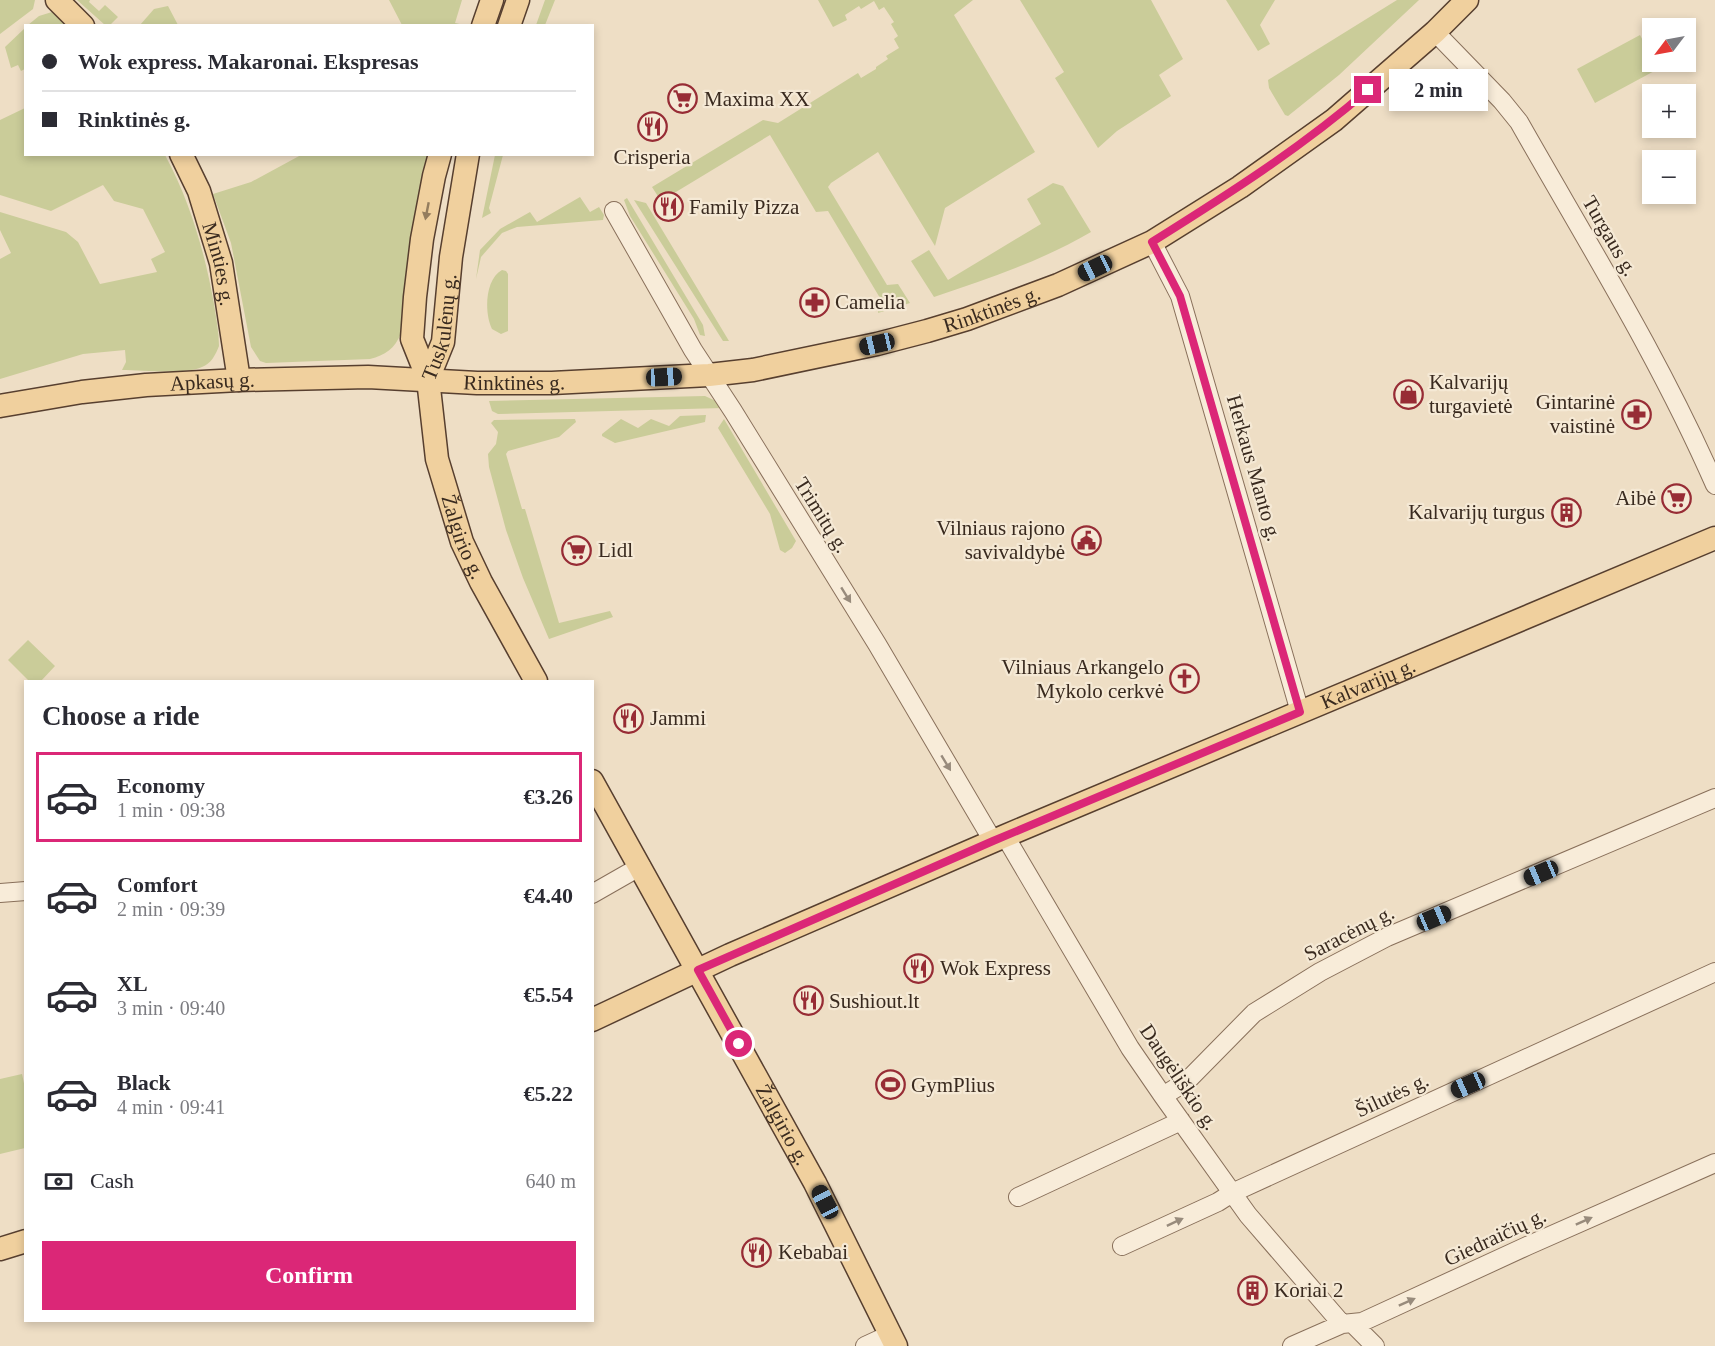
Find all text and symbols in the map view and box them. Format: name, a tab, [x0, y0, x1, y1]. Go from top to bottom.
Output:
north arrow	[1642, 18, 1696, 72]
map controls	[1642, 18, 1696, 204]
text: Wok express. Makaronai. Ekspresas	[78, 49, 418, 74]
callout: 2 min	[1389, 69, 1488, 111]
route end	[1354, 76, 1381, 103]
text: 2 min	[1414, 79, 1463, 101]
supermarket icon: Maxima XX	[667, 83, 699, 115]
button: +	[1642, 84, 1696, 138]
place label: Maxima XX	[704, 87, 810, 111]
text: Rinktinės g.	[78, 107, 190, 132]
restaurant icon: Crisperia	[636, 110, 668, 142]
place label: Crisperia	[614, 145, 691, 169]
button: −	[1642, 150, 1696, 204]
restaurant icon: Family Pizza	[652, 191, 684, 223]
street label: Turgaus g.	[1577, 192, 1643, 280]
place label: Family Pizza	[689, 195, 800, 219]
one-way arrow	[422, 202, 431, 221]
street label: Minties g.	[197, 219, 239, 308]
car	[1075, 252, 1115, 284]
street label: Tuskulėnų g.	[417, 273, 461, 384]
street label: Rinktinės g.	[940, 281, 1044, 337]
pharmacy icon: Camelia	[798, 286, 830, 318]
place label: Camelia	[835, 290, 906, 314]
car	[857, 331, 897, 357]
car	[646, 367, 682, 387]
street label: Apkasų g.	[169, 368, 255, 396]
street label: Rinktinės g.	[463, 370, 565, 395]
place label: Kalvarijų turgavietė	[1429, 370, 1513, 418]
shop icon: Kalvarijų turgavietė	[1392, 378, 1424, 410]
place label: Gintarinė vaistinė	[1536, 390, 1615, 438]
street label: Herkaus Manto g.	[1222, 392, 1286, 544]
pharmacy icon: Gintarinė vaistinė	[1620, 398, 1652, 430]
street label: Trimitų g.	[789, 473, 855, 557]
supermarket icon: Aibė	[1661, 482, 1693, 514]
place label: Aibė	[1615, 486, 1656, 510]
street label: Žalgirio g.	[436, 492, 490, 583]
building icon: Kalvarijų turgus	[1550, 496, 1582, 528]
place label: Kalvarijų turgus	[1408, 500, 1545, 524]
place label: Vilniaus rajono savivaldybė	[936, 516, 1065, 564]
public building icon: Vilniaus rajono savivaldybė	[1070, 524, 1102, 556]
supermarket icon: Lidl	[561, 534, 593, 566]
place label: Lidl	[598, 538, 633, 562]
one-way arrow	[840, 587, 851, 603]
street label: Kalvarijų g.	[1317, 653, 1419, 714]
place label: Vilniaus Arkangelo Mykolo cerkvė	[1001, 655, 1164, 703]
church icon: Vilniaus Arkangelo Mykolo cerkvė	[1169, 663, 1201, 695]
text: Choose a ride	[42, 701, 200, 731]
restaurant icon: Jammi	[613, 702, 645, 734]
place label: Jammi	[650, 706, 706, 730]
one-way arrow	[941, 754, 951, 771]
icon: car	[45, 770, 99, 824]
text: Economy	[117, 773, 205, 798]
text: €3.26	[524, 784, 573, 809]
text: 1 min · 09:38	[117, 799, 225, 821]
car	[1521, 858, 1561, 888]
icon: car	[45, 869, 99, 923]
text: Comfort	[117, 872, 198, 897]
text: €4.40	[524, 883, 573, 908]
text: 2 min · 09:39	[117, 898, 225, 920]
street label: Saracėnų g.	[1300, 900, 1398, 966]
car	[1414, 903, 1454, 933]
restaurant icon: Wok Express	[903, 952, 935, 984]
place label: Wok Express	[940, 956, 1051, 980]
icon: car	[45, 968, 99, 1022]
text: XL	[117, 971, 148, 996]
text: €5.54	[524, 982, 573, 1007]
restaurant icon: Sushiout.lt	[792, 985, 824, 1017]
place label: Sushiout.lt	[829, 989, 920, 1013]
text: 3 min · 09:40	[117, 997, 225, 1019]
street label: Daugėliškio g.	[1135, 1020, 1223, 1134]
route start	[725, 1030, 752, 1057]
icon: car	[45, 1067, 99, 1121]
street label: Šilutės g.	[1351, 1068, 1433, 1122]
sports icon: GymPlius	[874, 1069, 906, 1101]
car	[1448, 1069, 1488, 1101]
text: Black	[117, 1070, 171, 1095]
place label: GymPlius	[911, 1073, 995, 1097]
street label: Žalgirio g.	[751, 1080, 815, 1169]
text: €5.22	[524, 1081, 573, 1106]
text: 4 min · 09:41	[117, 1096, 225, 1118]
icon: cash	[42, 1165, 75, 1198]
text: Cash	[90, 1168, 134, 1193]
text: 640 m	[525, 1170, 576, 1192]
car	[809, 1182, 841, 1222]
street label: Giedraičių g.	[1440, 1203, 1550, 1271]
one-way arrow	[1575, 1216, 1593, 1225]
one-way arrow	[1166, 1217, 1183, 1226]
restaurant icon: Kebabai	[741, 1236, 773, 1268]
place label: Kebabai	[778, 1240, 848, 1264]
button: Confirm	[42, 1241, 576, 1310]
building icon: Koriai 2	[1237, 1274, 1269, 1306]
place label: Koriai 2	[1274, 1278, 1343, 1302]
one-way arrow	[1398, 1297, 1415, 1306]

